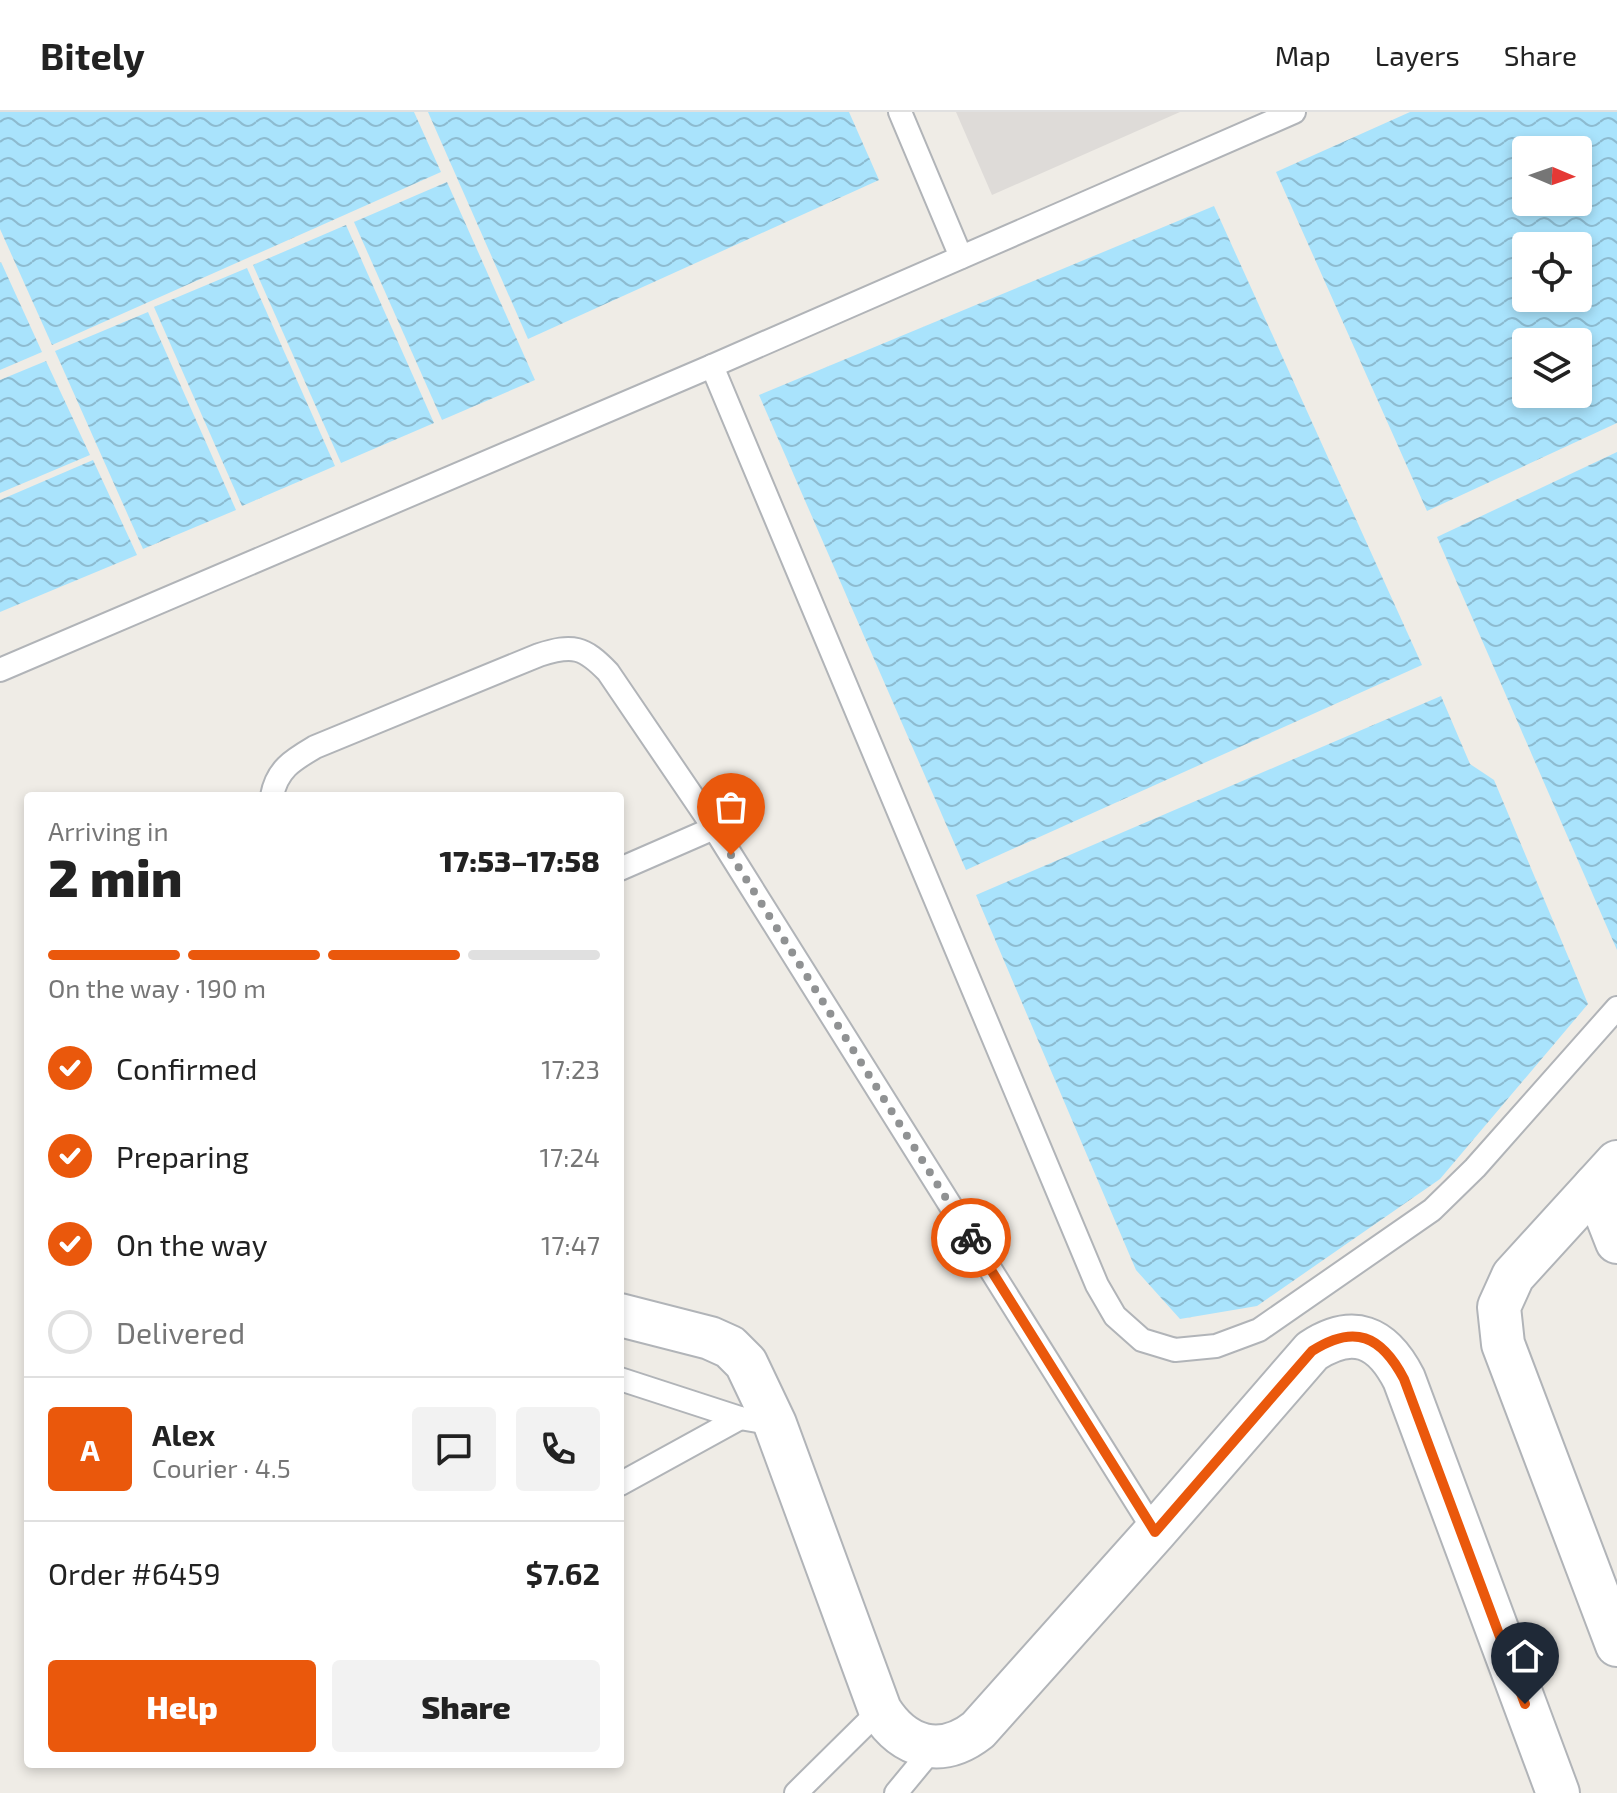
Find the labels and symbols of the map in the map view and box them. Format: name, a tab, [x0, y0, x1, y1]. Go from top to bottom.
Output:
north arrow	[1512, 136, 1592, 216]
pin	[697, 773, 765, 855]
courier	[931, 1198, 1011, 1278]
pin	[1491, 1622, 1559, 1704]

